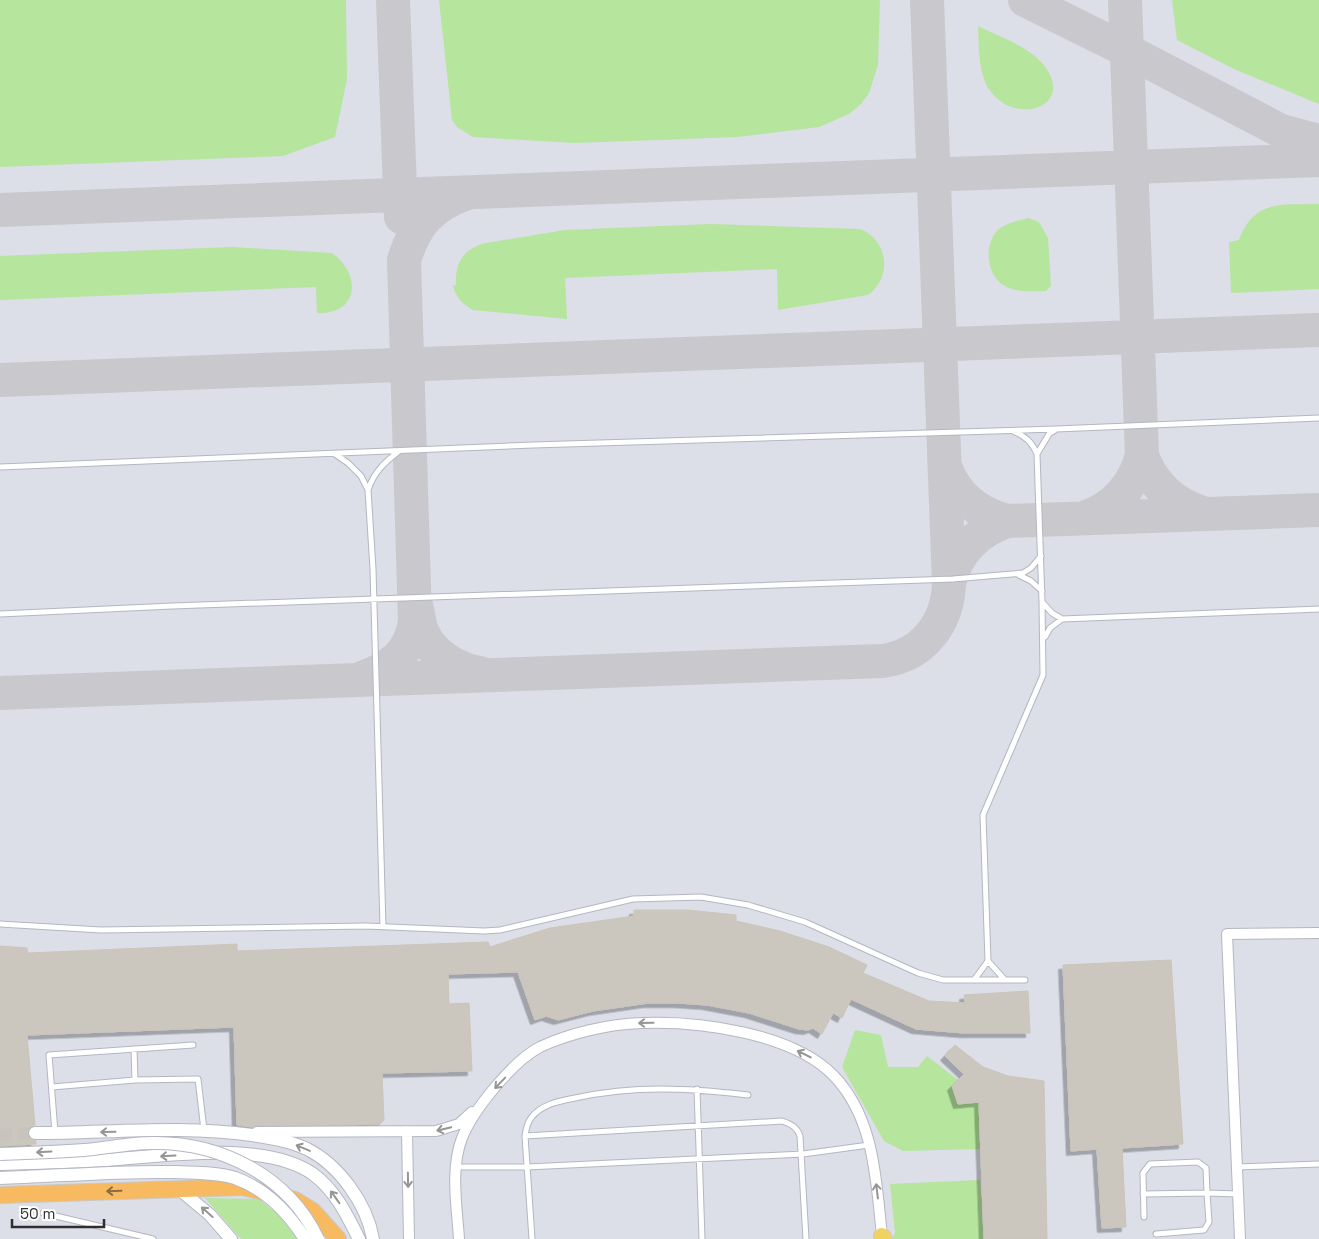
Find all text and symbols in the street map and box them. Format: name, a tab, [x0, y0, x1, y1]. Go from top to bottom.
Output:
one-way arrow	[638, 1018, 654, 1028]
one-way arrow	[797, 1049, 812, 1058]
one-way arrow	[494, 1076, 506, 1089]
one-way arrow	[437, 1125, 453, 1134]
one-way arrow	[100, 1127, 116, 1137]
one-way arrow	[296, 1143, 311, 1153]
one-way arrow	[36, 1147, 52, 1156]
one-way arrow	[161, 1152, 177, 1161]
one-way arrow	[403, 1172, 413, 1188]
one-way arrow	[872, 1183, 882, 1199]
one-way arrow	[106, 1186, 122, 1196]
one-way arrow	[330, 1190, 340, 1204]
scale bar	[12, 1196, 105, 1228]
text: 50 m	[20, 1204, 55, 1223]
one-way arrow	[200, 1206, 213, 1218]

